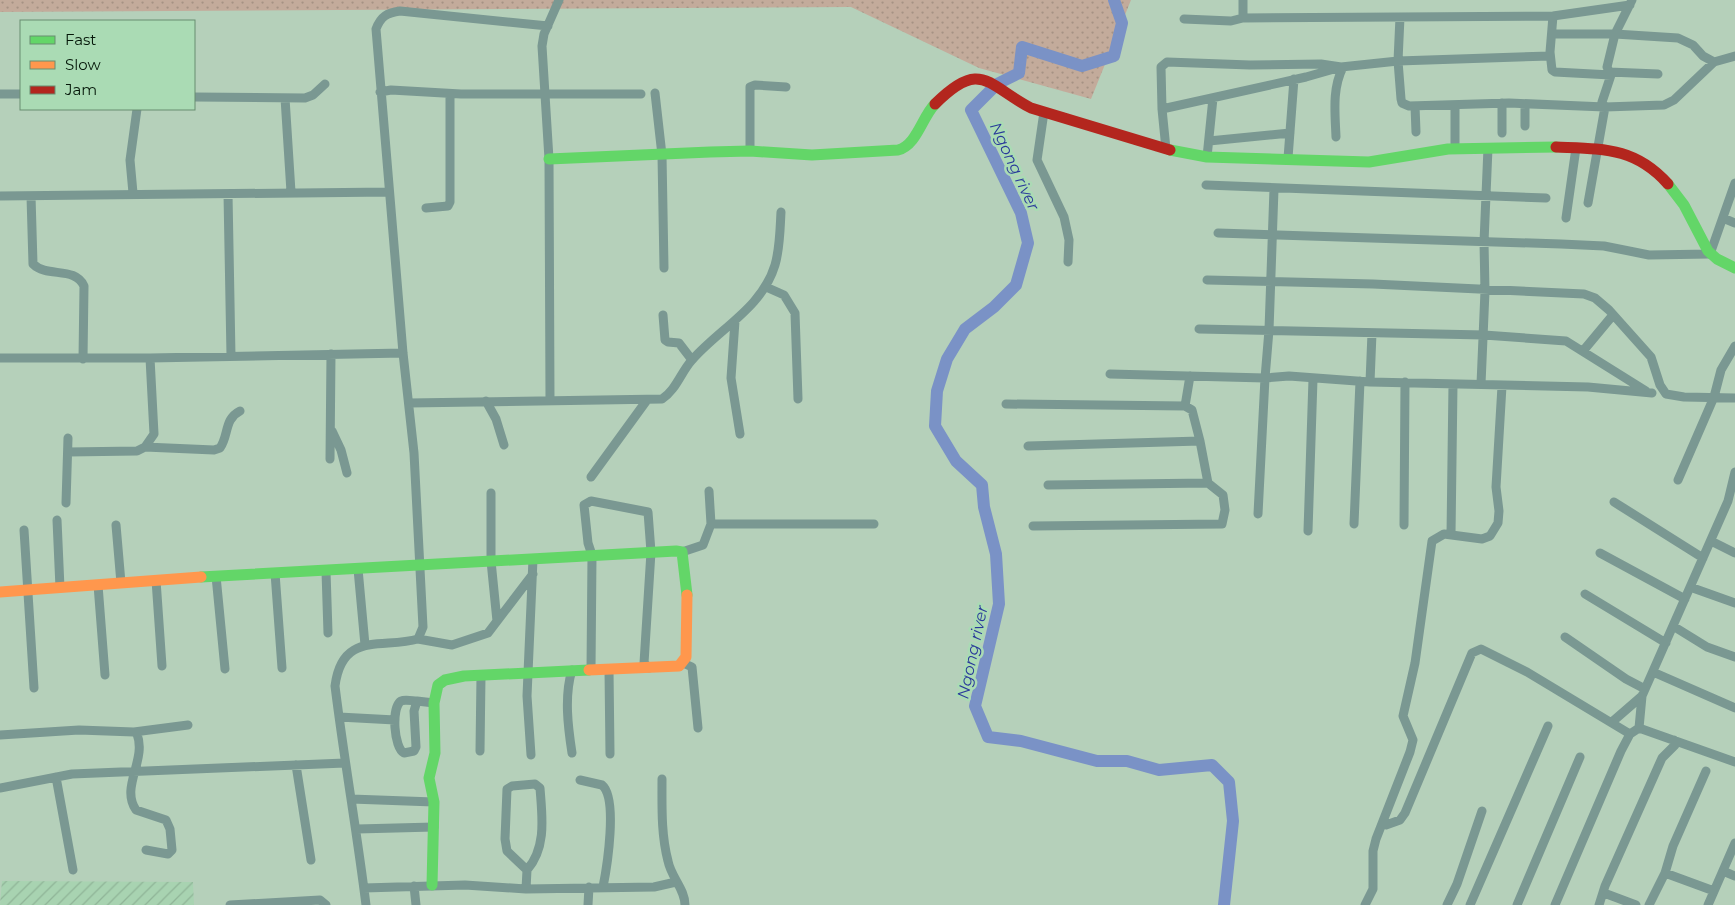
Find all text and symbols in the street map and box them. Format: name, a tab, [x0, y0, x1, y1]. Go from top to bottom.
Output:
legend	[20, 20, 195, 110]
text: Fast	[65, 30, 96, 49]
text: Slow	[65, 55, 101, 74]
text: Jam	[64, 80, 97, 99]
water label: Ngong river	[986, 119, 1043, 214]
water label: Ngong river	[953, 603, 992, 701]

